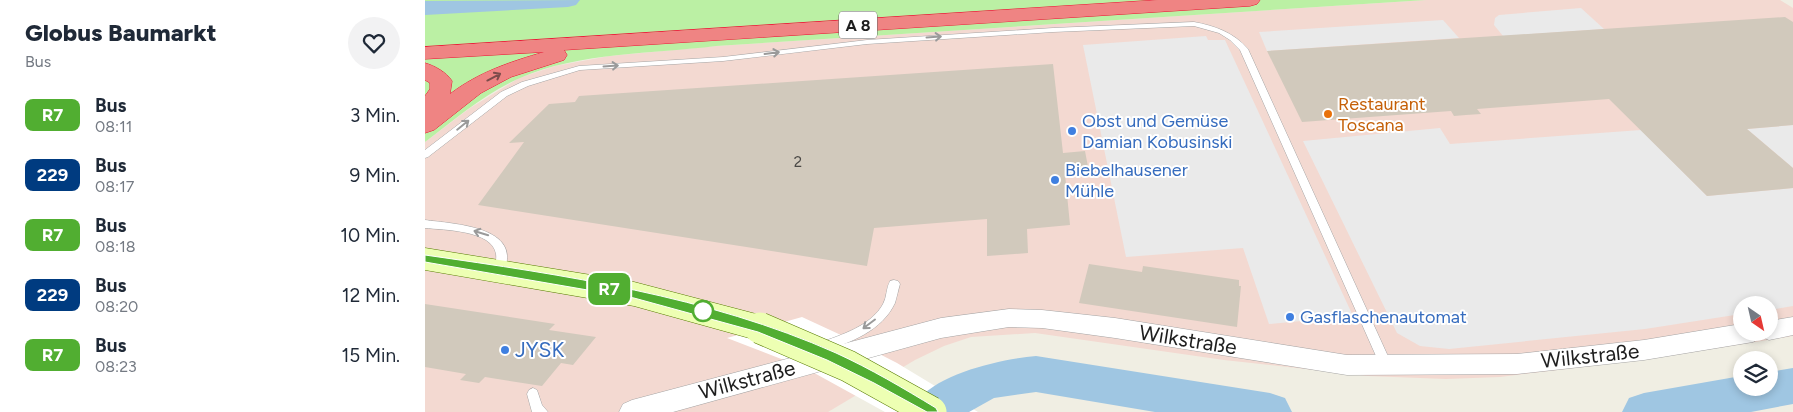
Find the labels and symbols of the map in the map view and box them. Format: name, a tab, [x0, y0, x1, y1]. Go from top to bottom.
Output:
road number: A 8	[839, 12, 877, 38]
one-way arrow	[926, 33, 942, 42]
one-way arrow	[764, 48, 780, 58]
one-way arrow	[602, 61, 618, 70]
one-way arrow	[486, 72, 501, 81]
place label: Restaurant Toscana	[1338, 93, 1426, 136]
marker: Restaurant Toscana	[1322, 108, 1334, 120]
place label: Obst und Gemüse Damian Kobusinski	[1082, 110, 1233, 153]
one-way arrow	[456, 119, 469, 130]
marker: Obst und Gemüse Damian Kobusinski	[1066, 125, 1078, 137]
house number: 2	[794, 153, 802, 171]
place label: Biebelhausener Mühle	[1065, 159, 1188, 202]
marker: Biebelhausener Mühle	[1049, 174, 1061, 186]
one-way arrow	[473, 228, 489, 238]
line badge: R7	[587, 273, 631, 305]
north arrow	[1733, 296, 1777, 341]
unlabelled marker	[692, 300, 714, 322]
place label: Gasflaschenautomat	[1300, 306, 1467, 328]
marker: Gasflaschenautomat	[1284, 311, 1296, 323]
one-way arrow	[863, 318, 876, 329]
street label: Wilkstraße	[1137, 319, 1239, 360]
place label: JYSK	[515, 337, 564, 362]
street label: Wilkstraße	[1540, 338, 1640, 373]
marker: JYSK	[499, 344, 511, 356]
street label: Wilkstraße	[696, 355, 798, 404]

